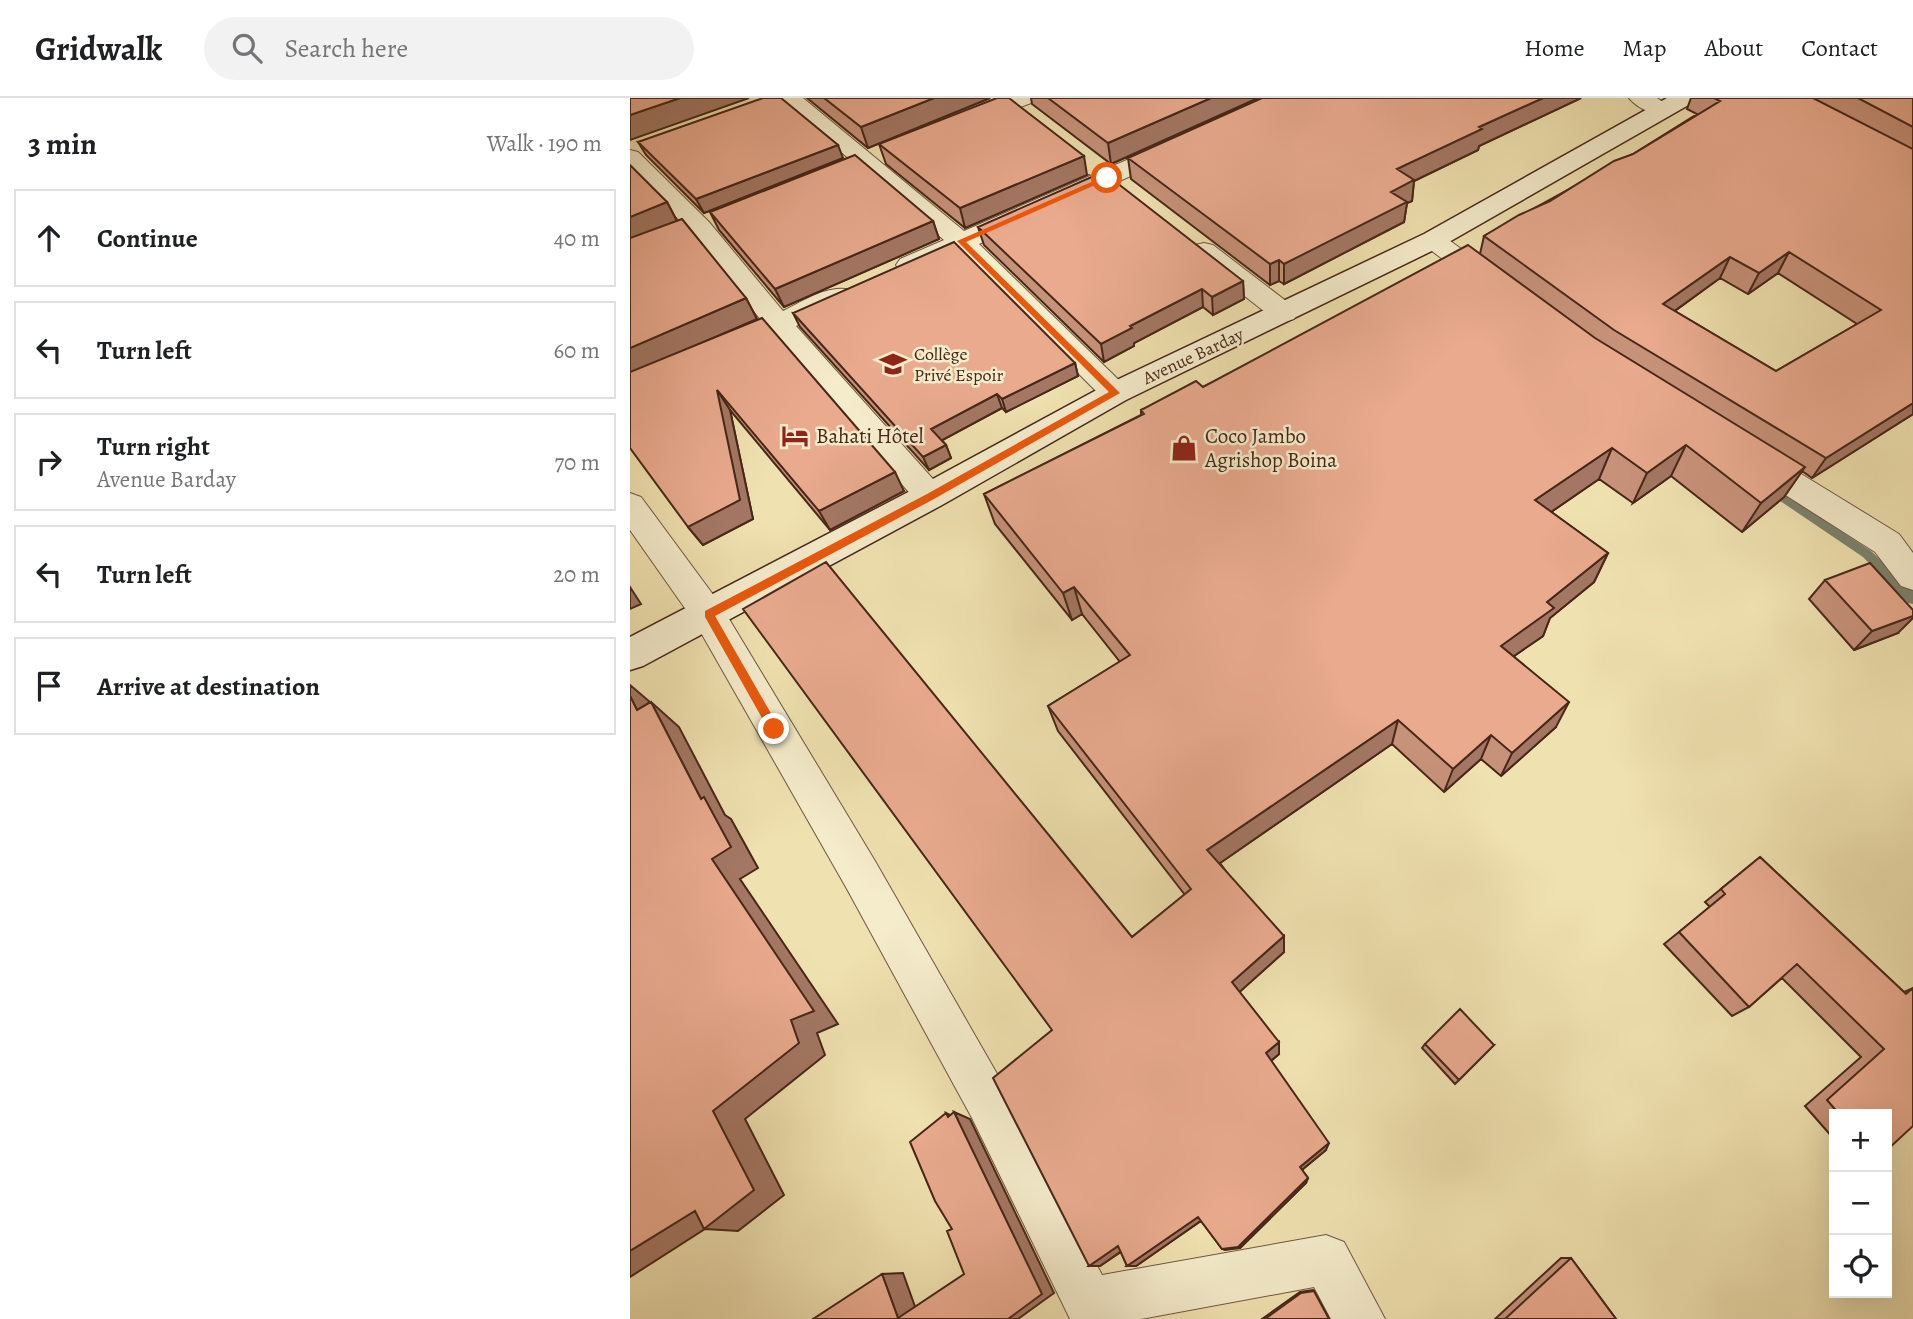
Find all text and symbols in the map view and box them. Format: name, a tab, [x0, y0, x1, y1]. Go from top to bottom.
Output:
search box	[204, 17, 694, 80]
text: Gridwalk	[35, 26, 162, 71]
icon: search	[228, 29, 266, 67]
text: Search here	[284, 31, 408, 66]
text: Home	[1524, 32, 1585, 64]
text: Map	[1623, 32, 1667, 64]
text: About	[1705, 32, 1763, 64]
text: Contact	[1801, 32, 1878, 64]
text: 3 min	[28, 124, 97, 164]
text: Walk · 190 m	[487, 128, 602, 159]
route start	[1091, 162, 1122, 193]
icon: ahead	[30, 219, 68, 257]
text: Continue	[97, 221, 198, 256]
text: 40 m	[554, 223, 600, 254]
street label: Avenue Barday	[1138, 322, 1248, 390]
icon: left	[30, 331, 68, 369]
text: Turn left	[97, 333, 192, 368]
text: 60 m	[553, 335, 600, 366]
place label: Collège Privé Espoir	[914, 342, 1003, 387]
school or university icon: Collège Privé Espoir	[878, 349, 908, 379]
hotel icon: Bahati Hôtel	[780, 421, 810, 451]
place label: Bahati Hôtel	[816, 422, 924, 450]
place label: Coco Jambo Agrishop Boina	[1204, 422, 1337, 474]
text: Turn right	[97, 429, 210, 464]
shop icon: Coco Jambo Agrishop Boina	[1169, 433, 1199, 463]
icon: right	[30, 443, 68, 481]
text: 70 m	[554, 447, 600, 478]
text: Avenue Barday	[97, 464, 236, 495]
icon: left	[30, 555, 68, 593]
text: Turn left	[97, 557, 192, 592]
text: 20 m	[553, 559, 600, 590]
icon: arrive	[30, 667, 68, 705]
text: Arrive at destination	[97, 669, 320, 704]
route end	[758, 713, 789, 744]
map controls	[1829, 1109, 1892, 1298]
button: +	[1829, 1109, 1892, 1172]
button: −	[1829, 1172, 1892, 1235]
button: locate	[1829, 1235, 1892, 1298]

